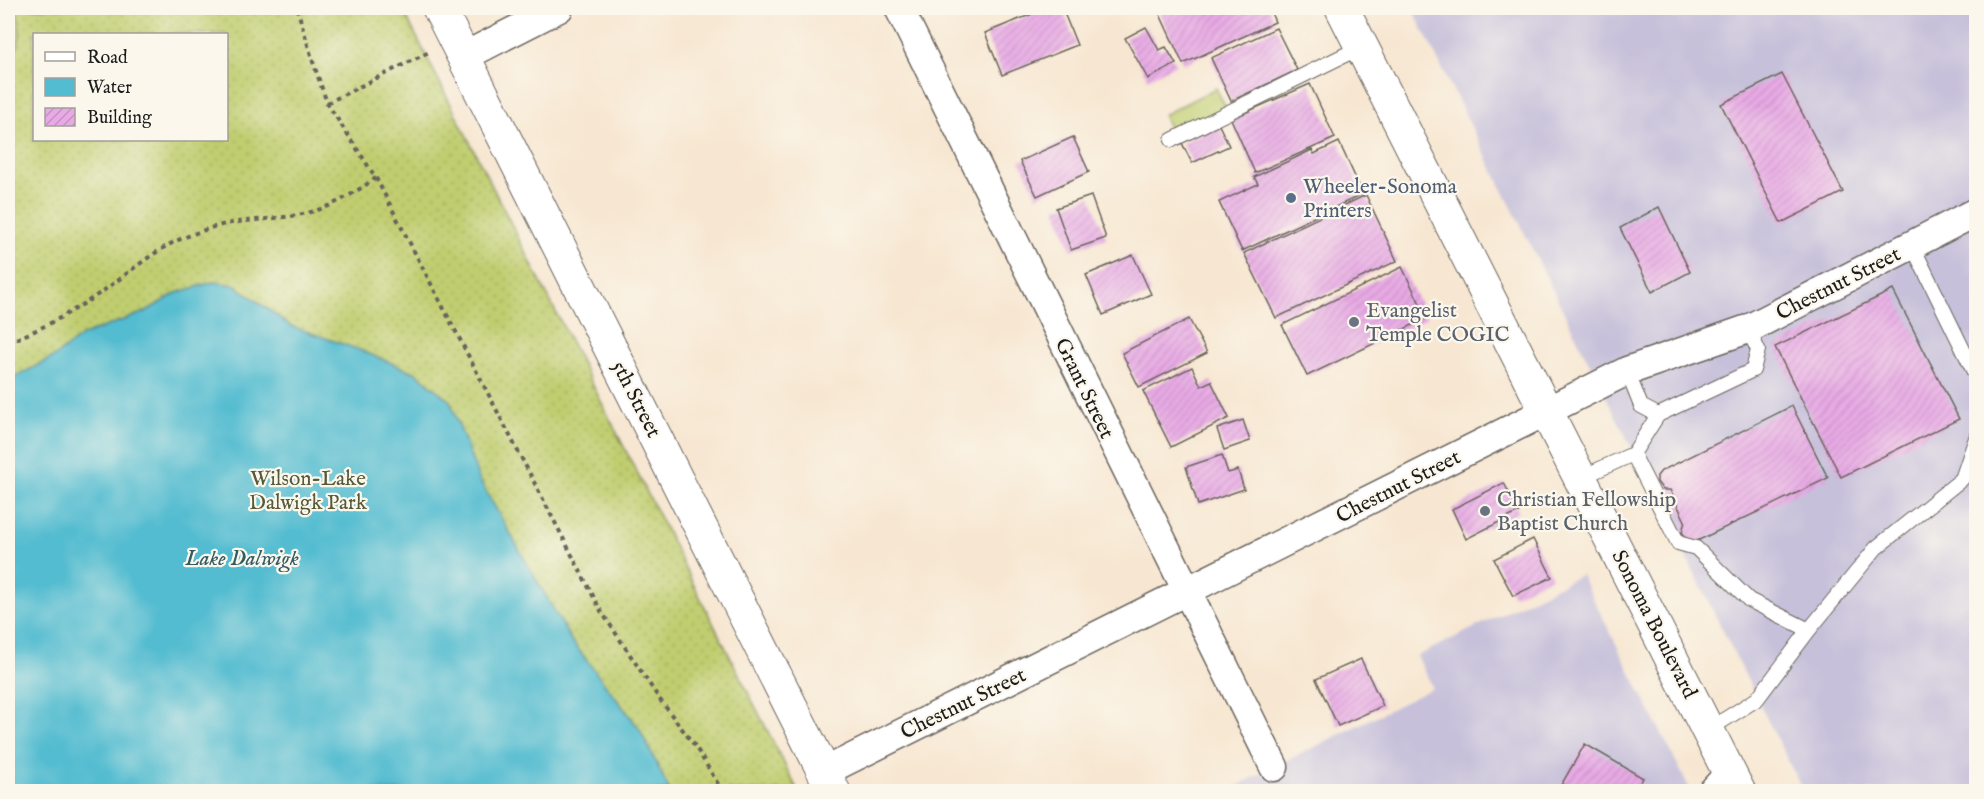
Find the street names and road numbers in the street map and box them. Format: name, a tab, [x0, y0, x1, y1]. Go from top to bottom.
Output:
street label: Chestnut Street	[1772, 241, 1906, 327]
street label: Grant Street	[1048, 334, 1120, 443]
street label: 5th Street	[605, 357, 666, 443]
street label: Chestnut Street	[1332, 444, 1466, 530]
street label: Sonoma Boulevard	[1605, 546, 1703, 704]
street label: Chestnut Street	[897, 662, 1031, 746]

